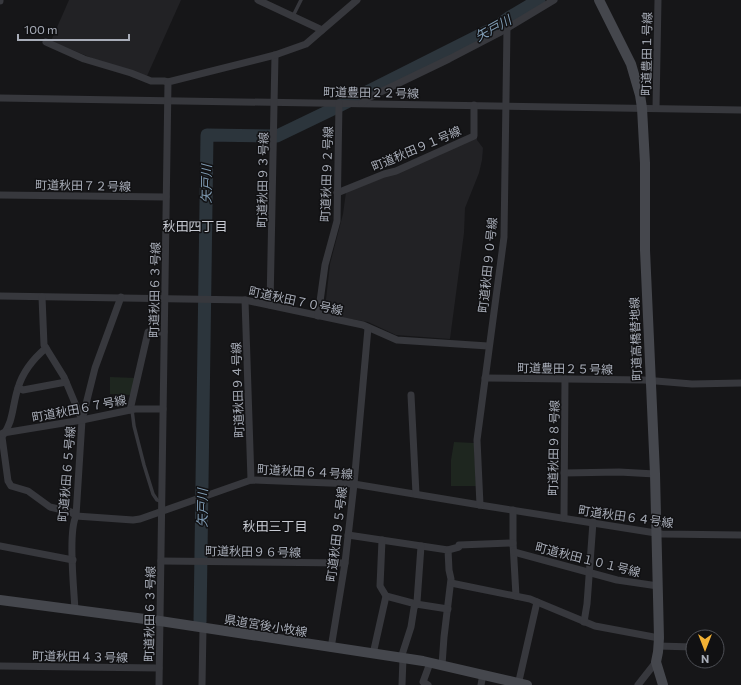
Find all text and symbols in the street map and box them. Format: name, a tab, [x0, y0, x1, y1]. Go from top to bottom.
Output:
water label: 矢戸川	[472, 11, 516, 44]
street label: 町道豊田１号線	[638, 12, 654, 96]
scale bar	[18, 16, 129, 42]
text: 100 m	[24, 22, 58, 36]
street label: 町道豊田２２号線	[323, 84, 419, 100]
street label: 町道秋田９１号線	[369, 123, 463, 173]
street label: 町道秋田９２号線	[317, 126, 335, 222]
street label: 町道秋田９３号線	[254, 132, 270, 228]
water label: 矢戸川	[198, 162, 214, 204]
street label: 町道秋田７２号線	[35, 177, 131, 193]
street label: 町道秋田９０号線	[475, 217, 499, 313]
district label: 秋田四丁目	[162, 218, 228, 234]
street label: 町道秋田６３号線	[146, 242, 162, 338]
street label: 町道秋田７０号線	[248, 283, 344, 317]
street label: 町道高橋替地線	[627, 297, 643, 381]
street label: 町道秋田９４号線	[228, 342, 246, 438]
street label: 町道豊田２５号線	[517, 360, 613, 376]
street label: 町道秋田６７号線	[31, 392, 127, 424]
street label: 町道秋田９８号線	[545, 400, 561, 496]
street label: 町道秋田６５号線	[55, 426, 77, 522]
street label: 町道秋田６４号線	[257, 461, 353, 481]
street label: 町道秋田９５号線	[323, 485, 349, 583]
water label: 矢戸川	[194, 486, 210, 528]
street label: 町道秋田６４号線	[577, 502, 675, 530]
district label: 秋田三丁目	[242, 518, 308, 534]
street label: 町道秋田１０１号線	[534, 539, 642, 579]
street label: 町道秋田９６号線	[205, 543, 301, 559]
street label: 町道秋田６３号線	[141, 566, 157, 662]
street label: 県道宮後小牧線	[223, 612, 309, 638]
north arrow	[685, 629, 725, 669]
street label: 町道秋田４３号線	[32, 648, 128, 664]
text: N	[701, 653, 709, 666]

